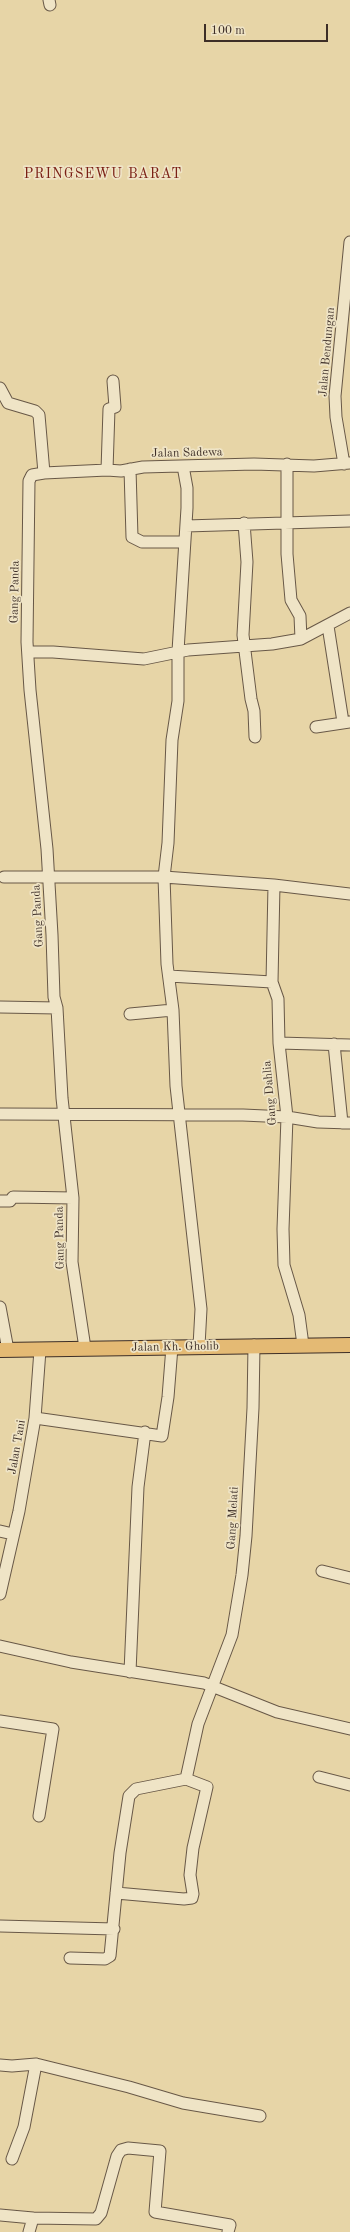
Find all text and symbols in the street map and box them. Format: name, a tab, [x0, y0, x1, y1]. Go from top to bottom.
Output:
scale bar	[206, 16, 330, 42]
text: 100 m	[211, 25, 245, 37]
district label: PRINGSEWU BARAT	[24, 166, 182, 182]
street label: Jalan Bendungan	[316, 307, 338, 397]
street label: Jalan Sadewa	[151, 445, 223, 461]
street label: Gang Panda	[7, 560, 23, 624]
street label: Gang Panda	[29, 884, 47, 948]
street label: Gang Dahlia	[260, 1060, 280, 1126]
street label: Gang Panda	[52, 1206, 68, 1270]
street label: Jalan Kh. Gholib	[131, 1339, 219, 1355]
street label: Jalan Tani	[5, 1419, 29, 1475]
street label: Gang Melati	[224, 1486, 242, 1550]

